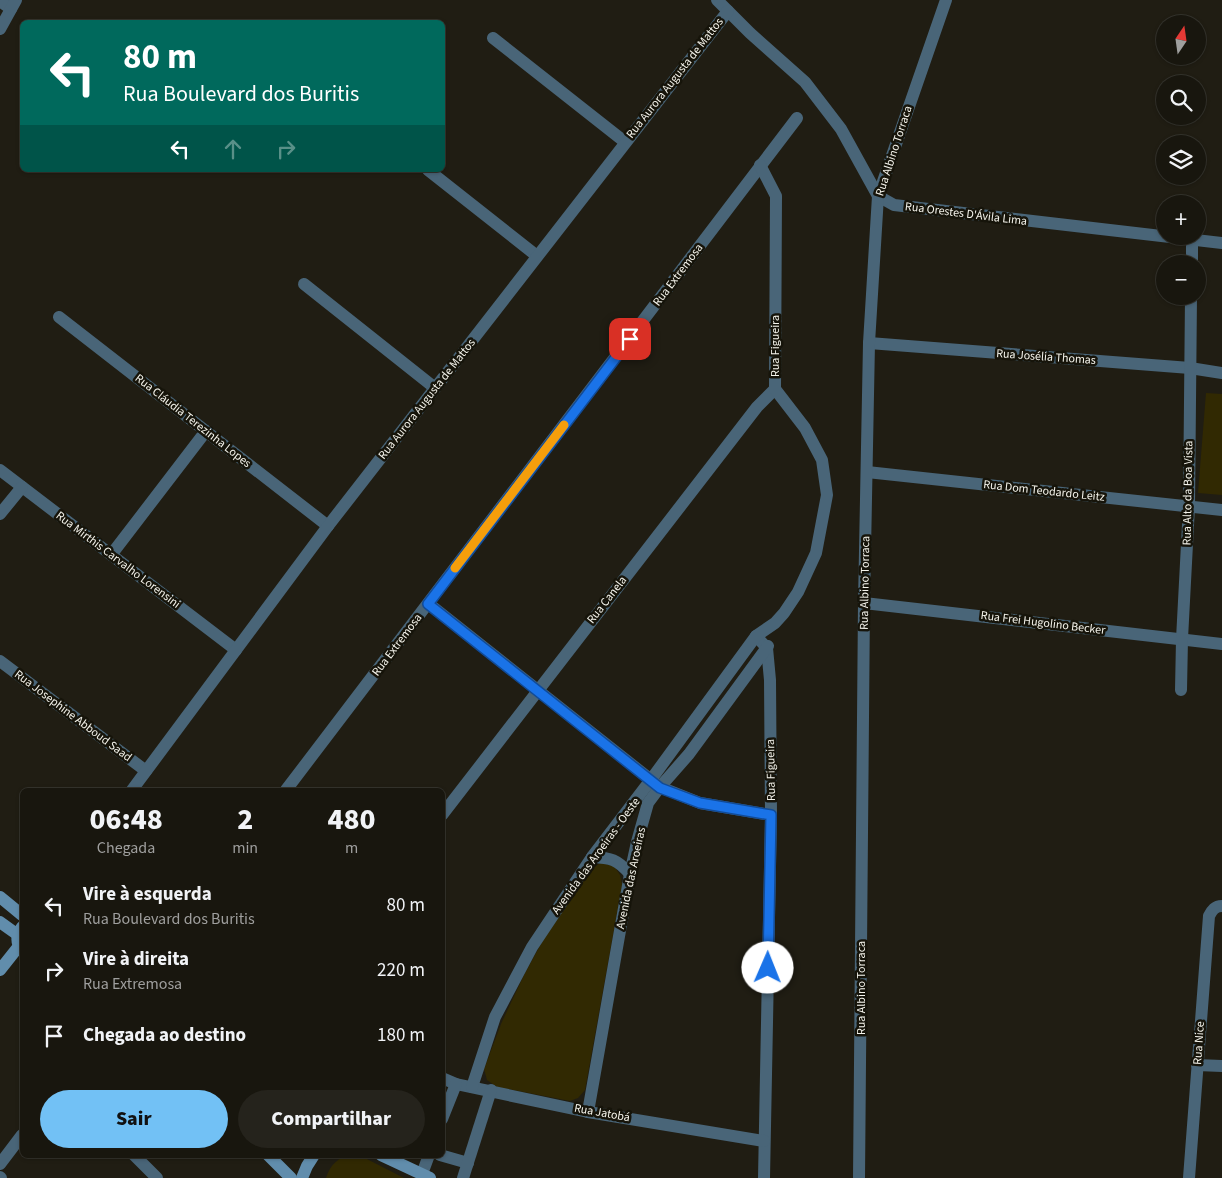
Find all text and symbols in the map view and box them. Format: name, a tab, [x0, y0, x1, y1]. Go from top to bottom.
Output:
street label: Rua Aurora Augusta de Mattos	[622, 14, 728, 142]
north arrow	[1156, 15, 1206, 65]
map controls	[1156, 15, 1206, 305]
text: 80 m	[123, 32, 197, 82]
icon: left	[40, 40, 105, 105]
button: search	[1156, 75, 1206, 125]
text: Rua Boulevard dos Buritis	[123, 78, 359, 110]
street label: Rua Albino Torraca	[871, 104, 917, 198]
icon: left	[166, 135, 194, 163]
icon: ahead	[219, 135, 247, 163]
icon: right	[272, 135, 300, 163]
button: layers	[1156, 135, 1206, 185]
button: +	[1156, 195, 1206, 245]
street label: Rua Orestes D'Ávila Lima	[904, 198, 1028, 230]
street label: Rua Extremosa	[649, 240, 707, 310]
button: −	[1156, 255, 1206, 305]
street label: Rua Figueira	[767, 315, 784, 377]
pin	[609, 318, 651, 360]
icon: arrive	[616, 325, 644, 353]
street label: Rua Aurora Augusta de Mattos	[374, 335, 480, 463]
street label: Rua Josélia Thomas	[996, 345, 1096, 369]
street label: Rua Cláudia Terezinha Lopes	[131, 370, 255, 472]
street label: Rua Alto da Boa Vista	[1179, 440, 1197, 546]
street label: Rua Dom Teodardo Leitz	[982, 476, 1106, 506]
street label: Rua Mirthis Carvalho Lorensini	[52, 507, 184, 613]
street label: Rua Albino Torraca	[856, 536, 874, 630]
street label: Rua Canela	[583, 573, 631, 627]
street label: Rua Frei Hugolino Becker	[980, 607, 1107, 639]
street label: Rua Extremosa	[368, 610, 426, 680]
street label: Rua Josephine Abboud Saad	[11, 666, 135, 766]
street label: Rua Figueira	[762, 739, 780, 801]
street label: Avenida das Aroeiras - Oeste	[549, 795, 643, 917]
text: 06:48	[89, 798, 163, 841]
text: 2	[237, 798, 253, 841]
text: 480	[328, 798, 376, 841]
street label: Avenida das Aroeiras	[613, 826, 649, 930]
text: Chegada	[97, 837, 155, 859]
text: min	[232, 837, 258, 859]
text: m	[345, 837, 358, 859]
text: Vire à esquerda	[83, 881, 212, 908]
icon: left	[40, 892, 68, 920]
text: 80 m	[387, 892, 425, 919]
text: Rua Boulevard dos Buritis	[83, 908, 255, 930]
position arrow	[741, 941, 793, 993]
street label: Rua Albino Torraca	[853, 941, 870, 1035]
text: Vire à direita	[83, 946, 189, 973]
icon: right	[40, 957, 68, 985]
text: 220 m	[377, 957, 425, 984]
text: Rua Extremosa	[83, 973, 182, 995]
street label: Rua Nice	[1189, 1021, 1209, 1065]
icon: arrive	[40, 1022, 68, 1050]
text: Chegada ao destino	[83, 1022, 246, 1049]
text: 180 m	[377, 1022, 425, 1049]
button: Sair	[40, 1090, 228, 1148]
button: Compartilhar	[238, 1090, 425, 1148]
street label: Rua Jatobá	[573, 1100, 631, 1126]

